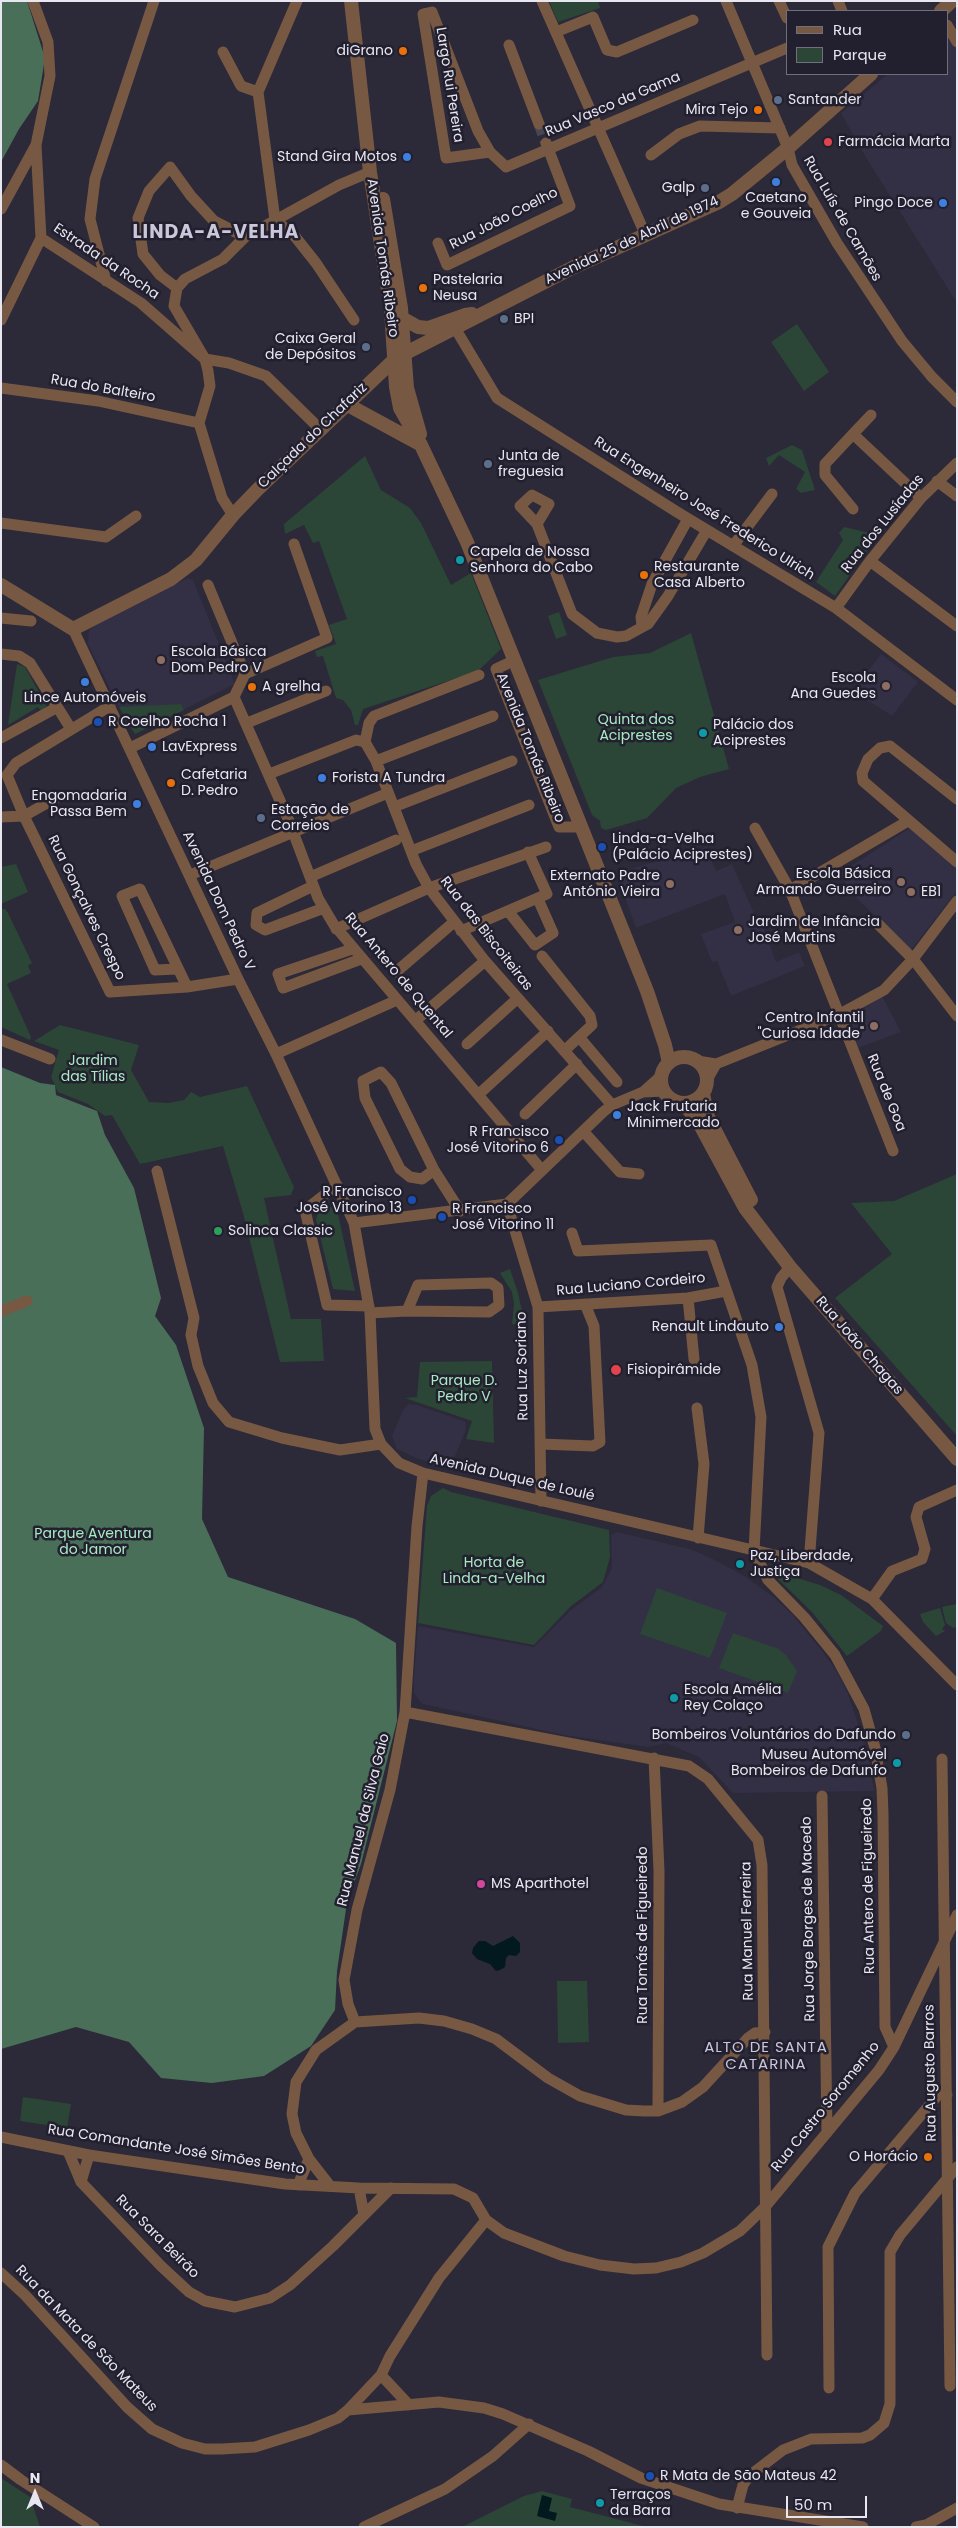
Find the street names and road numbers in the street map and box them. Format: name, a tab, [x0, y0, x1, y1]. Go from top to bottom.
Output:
street label: Largo Rui Pereira	[432, 26, 466, 144]
street label: Rua Vasco da Gama	[543, 69, 683, 141]
street label: Rua Luís de Camões	[799, 153, 885, 285]
street label: Avenida Tomás Ribeiro	[363, 177, 401, 339]
street label: Rua João Coelho	[447, 184, 561, 254]
street label: Avenida 25 de Abril de 1974	[542, 193, 722, 289]
street label: Estrada da Rocha	[50, 220, 162, 304]
street label: Rua do Balteiro	[49, 372, 157, 406]
street label: Calçada do Chafariz	[255, 380, 371, 492]
street label: Rua Engenheiro José Frederico Ulrich	[591, 434, 817, 584]
street label: Rua dos Lusíadas	[838, 471, 928, 577]
street label: Avenida Tomás Ribeiro	[492, 671, 568, 825]
street label: Avenida Dom Pedro V	[178, 829, 258, 973]
street label: Rua Gonçalves Crespo	[44, 833, 128, 983]
street label: Rua das Biscoiteiras	[436, 874, 536, 994]
street label: Rua Antero de Quental	[341, 910, 455, 1042]
street label: Rua de Goa	[863, 1052, 909, 1134]
street label: Rua Luciano Cordeiro	[556, 1270, 706, 1300]
street label: Rua João Chagas	[812, 1293, 906, 1399]
street label: Rua Luz Soriano	[514, 1311, 532, 1421]
street label: Avenida Duque de Loulé	[428, 1451, 596, 1505]
street label: Rua Manuel da Silva Gaio	[334, 1732, 394, 1908]
street label: Rua Antero de Figueiredo	[859, 1798, 879, 1974]
street label: Rua Jorge Borges de Macedo	[799, 1816, 819, 2022]
street label: Rua Tomás de Figueiredo	[635, 1846, 651, 2024]
street label: Rua Manuel Ferreira	[738, 1861, 758, 2001]
street label: Rua Augusto Barros	[921, 2004, 941, 2142]
street label: Rua Castro Soromenho	[768, 2039, 884, 2175]
street label: Rua Comandante José Simões Bento	[46, 2121, 306, 2179]
street label: Rua Sara Beirão	[112, 2192, 202, 2282]
street label: Rua da Mata de São Mateus	[12, 2262, 160, 2416]

